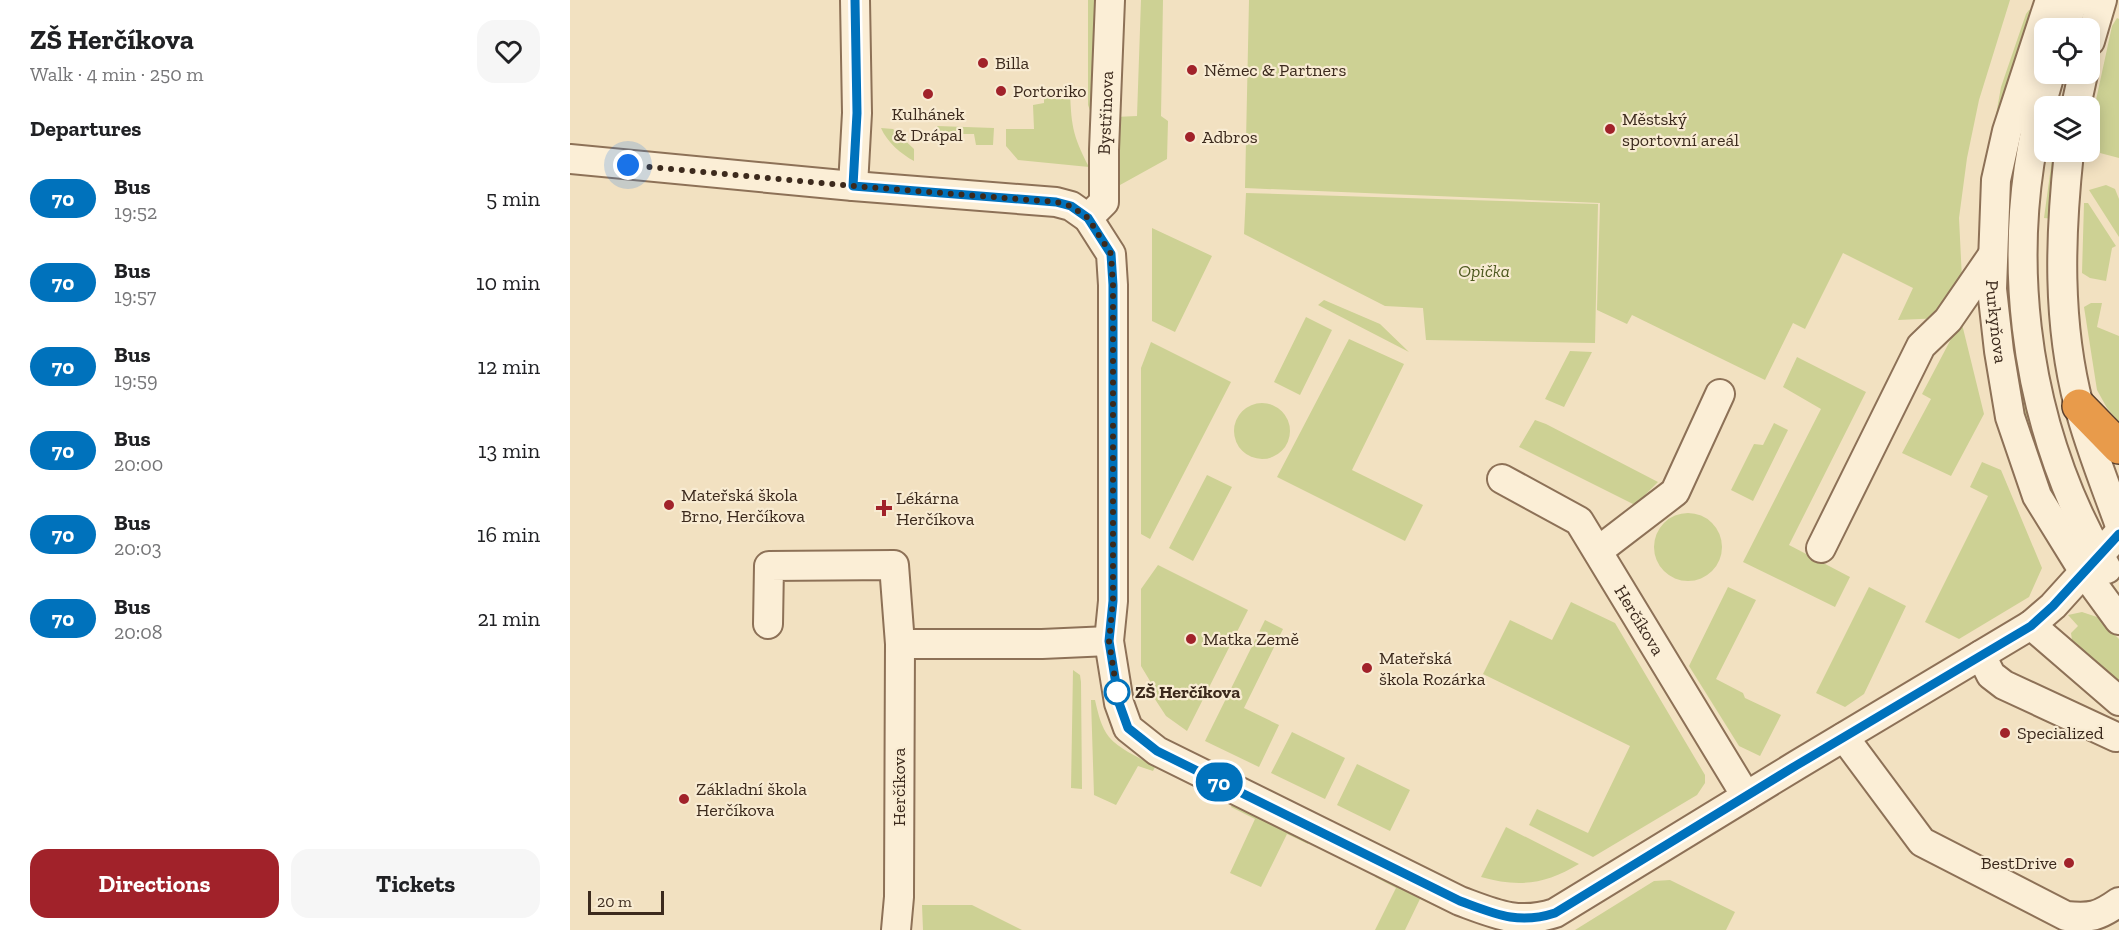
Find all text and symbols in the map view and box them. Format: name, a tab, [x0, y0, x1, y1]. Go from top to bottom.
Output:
map controls	[2034, 18, 2100, 162]
button: locate	[2034, 18, 2100, 84]
button: heart	[477, 20, 540, 83]
text: ZŠ Herčíkova	[30, 23, 194, 56]
place label: Billa	[995, 52, 1029, 74]
marker: Billa	[976, 56, 990, 70]
place label: Němec & Partners	[1204, 59, 1346, 81]
text: Walk · 4 min · 250 m	[30, 62, 204, 86]
marker: Němec & Partners	[1185, 63, 1199, 77]
street label: Bystřinova	[1093, 70, 1118, 155]
place label: Portoriko	[1013, 80, 1087, 102]
marker: Portoriko	[994, 84, 1008, 98]
marker: Kulhánek & Drápal	[921, 87, 935, 101]
button: layers	[2034, 96, 2100, 162]
place label: Kulhánek & Drápal	[891, 103, 965, 146]
place label: Městský sportovní areál	[1622, 108, 1739, 151]
text: Departures	[30, 115, 141, 142]
marker: Městský sportovní areál	[1603, 122, 1617, 136]
place label: Adbros	[1202, 126, 1258, 148]
marker: Adbros	[1183, 130, 1197, 144]
your location	[613, 150, 643, 180]
text: Bus	[114, 173, 151, 200]
text: 5 min	[486, 185, 540, 212]
text: 70	[52, 186, 74, 211]
text: 19:52	[114, 200, 157, 224]
text: Bus	[114, 257, 151, 284]
park label: Opička	[1458, 260, 1510, 282]
text: 10 min	[476, 269, 540, 296]
text: 70	[52, 270, 74, 295]
street label: Purkyňova	[1981, 280, 2012, 365]
text: 19:57	[114, 284, 156, 308]
text: Bus	[114, 341, 151, 368]
text: 12 min	[477, 353, 540, 380]
text: 70	[52, 354, 74, 379]
text: 19:59	[114, 368, 158, 392]
text: Bus	[114, 425, 151, 452]
text: 13 min	[478, 437, 540, 464]
text: 70	[52, 438, 74, 463]
text: 20:00	[114, 452, 163, 476]
place label: Mateřská škola Brno, Herčíkova	[681, 484, 805, 527]
place label: Lékárna Herčíkova	[896, 487, 975, 530]
marker: Mateřská škola Brno, Herčíkova	[662, 498, 676, 512]
marker: Lékárna Herčíkova	[877, 501, 891, 515]
text: Bus	[114, 509, 151, 536]
text: 16 min	[477, 521, 540, 548]
text: 70	[52, 522, 74, 547]
text: 20:03	[114, 536, 162, 560]
street label: Herčíkova	[1610, 581, 1669, 660]
text: Bus	[114, 593, 151, 620]
text: 21 min	[477, 605, 540, 632]
text: 70	[52, 606, 74, 631]
text: 20:08	[114, 620, 163, 644]
place label: Matka Země	[1203, 628, 1299, 650]
marker: Matka Země	[1184, 632, 1198, 646]
place label: Mateřská škola Rozárka	[1379, 647, 1486, 690]
marker: Mateřská škola Rozárka	[1360, 661, 1374, 675]
marker: ZŠ Herčíkova	[1104, 679, 1130, 705]
place label: ZŠ Herčíkova	[1135, 681, 1240, 703]
place label: Specialized	[2017, 722, 2104, 744]
marker: Specialized	[1998, 726, 2012, 740]
street label: Herčíkova	[888, 747, 910, 826]
line badge: 70	[1192, 762, 1246, 802]
text: 70	[1208, 770, 1230, 795]
place label: Základní škola Herčíkova	[696, 778, 807, 821]
marker: Základní škola Herčíkova	[677, 792, 691, 806]
button: Directions	[30, 849, 279, 918]
button: Tickets	[291, 849, 540, 918]
place label: BestDrive	[1981, 852, 2057, 874]
marker: BestDrive	[2062, 856, 2076, 870]
scale bar	[588, 888, 664, 916]
text: 20 m	[597, 892, 632, 911]

